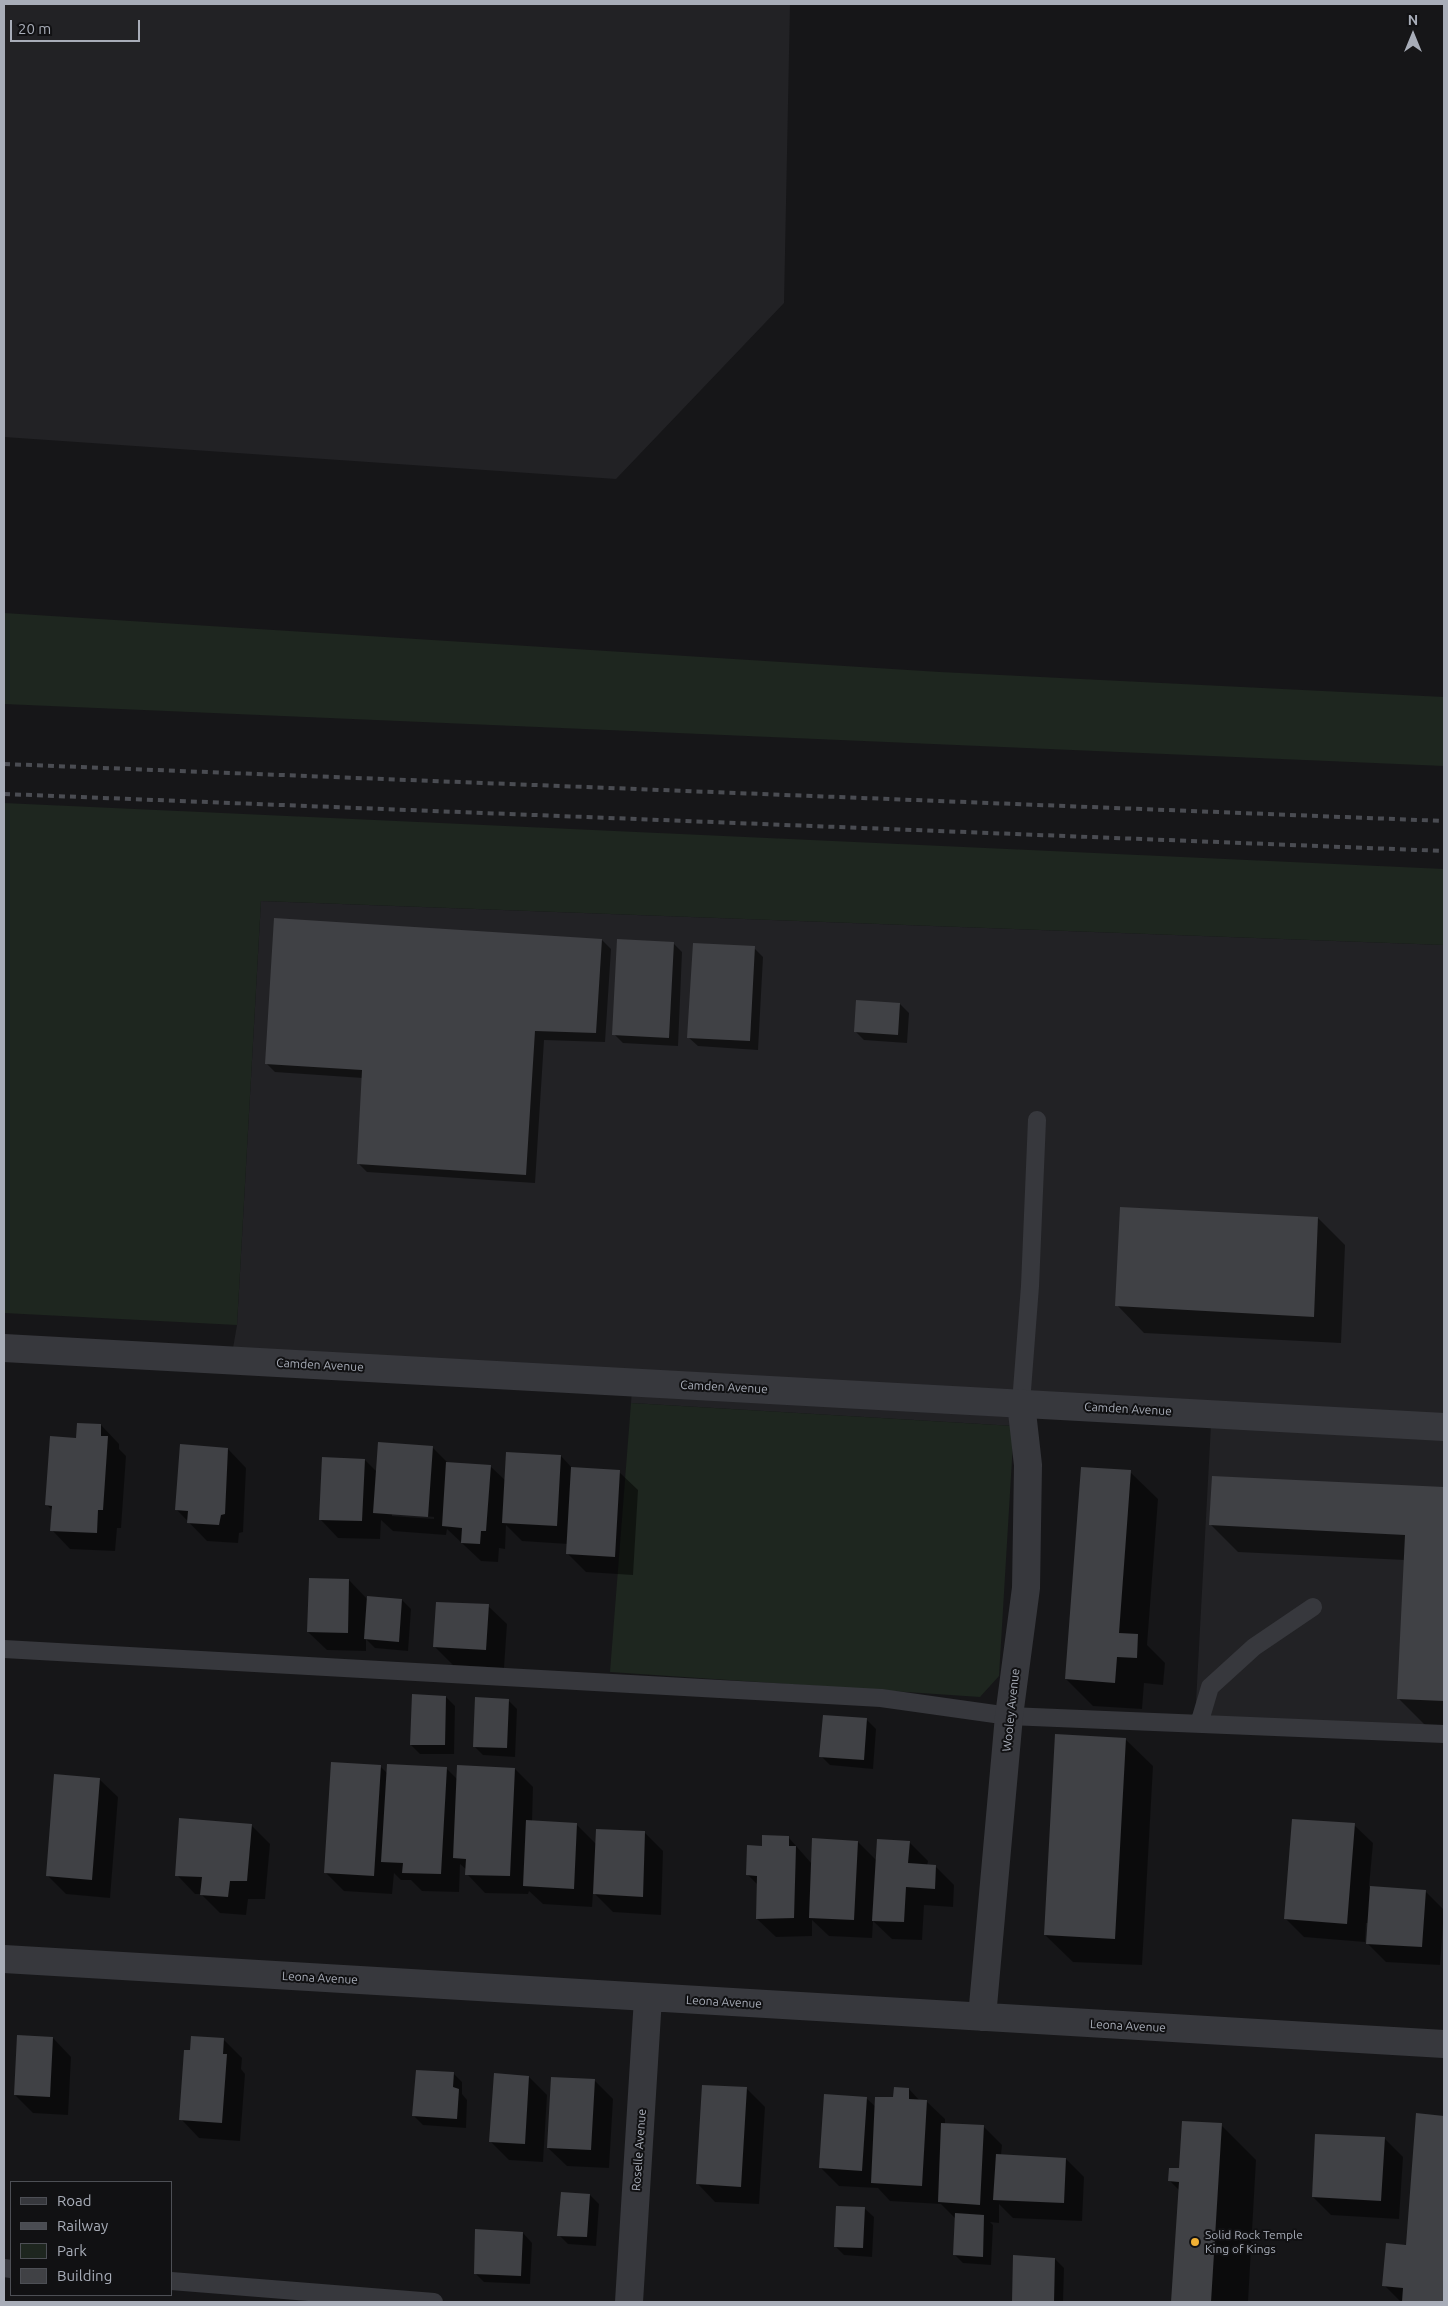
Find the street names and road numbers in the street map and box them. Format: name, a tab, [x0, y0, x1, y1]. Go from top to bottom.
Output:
street label: Camden Avenue	[276, 1356, 364, 1374]
street label: Camden Avenue	[680, 1378, 768, 1396]
street label: Camden Avenue	[1084, 1400, 1172, 1418]
street label: Wooley Avenue	[999, 1668, 1023, 1752]
street label: Leona Avenue	[282, 1969, 358, 1987]
street label: Leona Avenue	[686, 1993, 762, 2011]
street label: Leona Avenue	[1090, 2017, 1166, 2035]
street label: Roselle Avenue	[629, 2108, 649, 2192]

